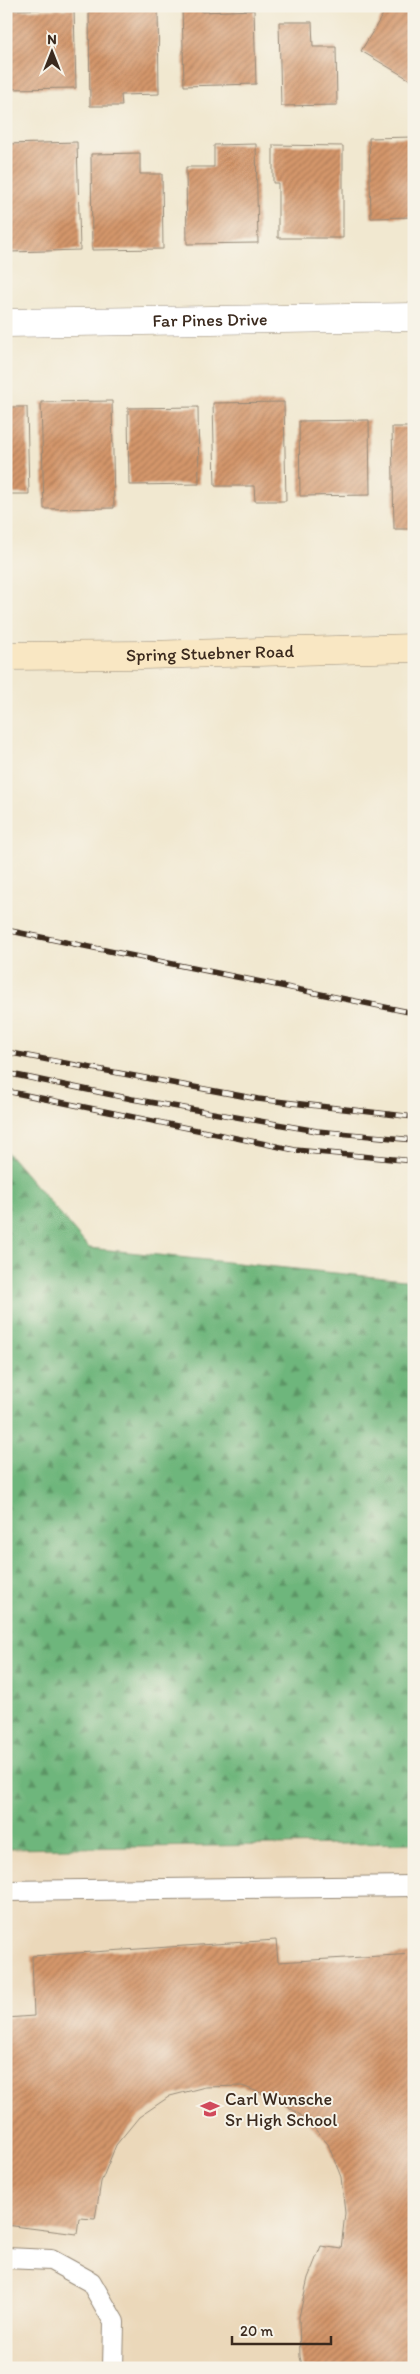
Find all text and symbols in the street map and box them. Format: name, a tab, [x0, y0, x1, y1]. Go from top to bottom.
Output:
north arrow	[28, 28, 78, 78]
text: N	[47, 31, 57, 48]
street label: Far Pines Drive	[152, 308, 268, 332]
street label: Spring Stuebner Road	[126, 640, 295, 666]
place label: Carl Wunsche Sr High School	[225, 2088, 337, 2131]
school or university icon: Carl Wunsche Sr High School	[199, 2098, 221, 2120]
scale bar	[232, 2314, 331, 2346]
text: 20 m	[240, 2322, 274, 2340]

